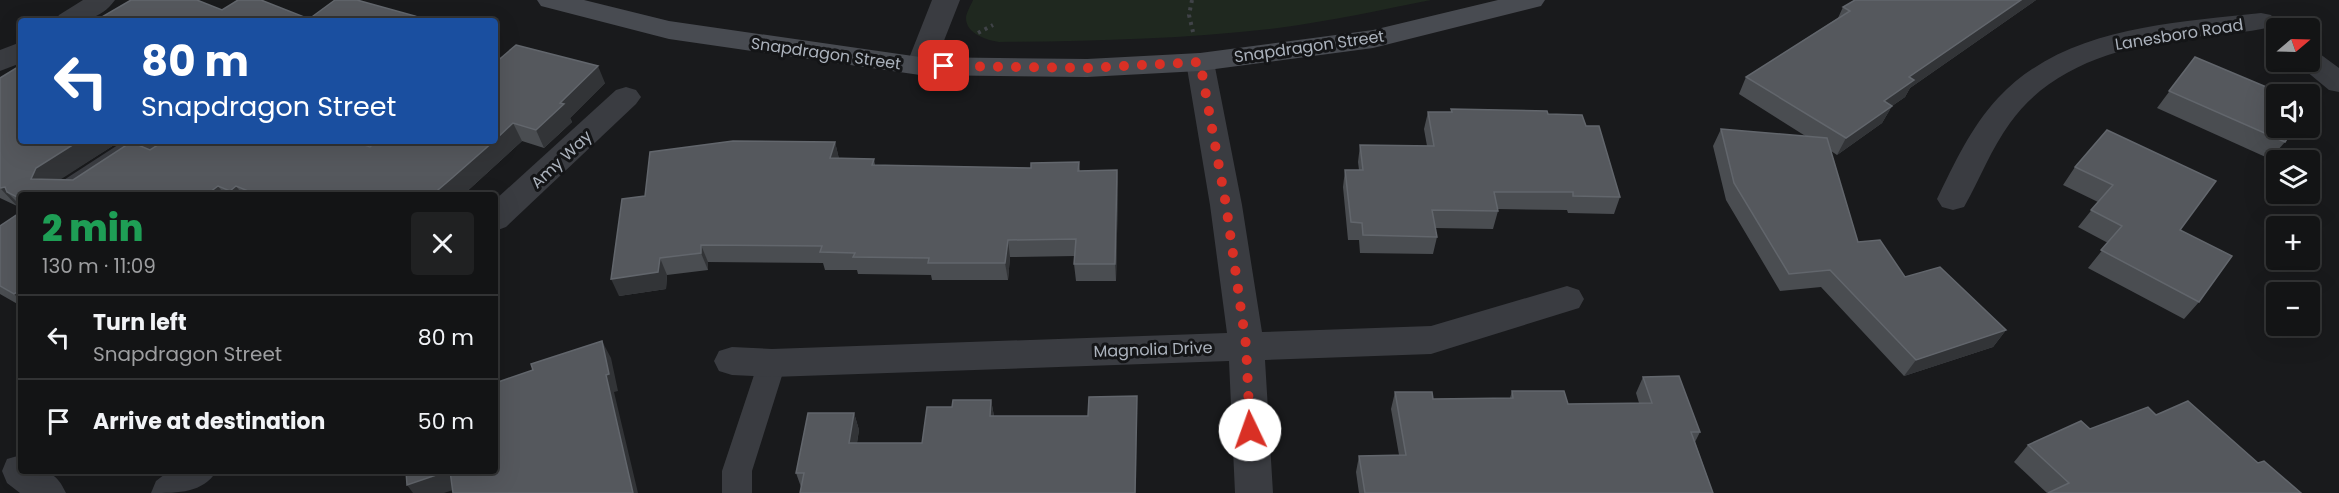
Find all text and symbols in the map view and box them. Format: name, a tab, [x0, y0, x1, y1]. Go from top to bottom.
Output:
street label: Lanesboro Road	[2113, 13, 2245, 56]
north arrow	[2266, 18, 2320, 72]
map controls	[2266, 18, 2320, 336]
street label: Snapdragon Street	[1233, 25, 1386, 68]
text: 80 m	[141, 32, 249, 91]
street label: Snapdragon Street	[749, 32, 903, 75]
pin	[918, 40, 969, 91]
icon: left	[42, 42, 120, 120]
icon: arrive	[927, 49, 960, 82]
button: sound	[2266, 84, 2320, 138]
text: Snapdragon Street	[141, 88, 396, 125]
street label: Amy Way	[526, 125, 597, 194]
button: layers	[2266, 150, 2320, 204]
text: 2 min	[42, 203, 144, 254]
button: close	[411, 212, 474, 275]
button: +	[2266, 216, 2320, 270]
text: 130 m · 11:09	[42, 252, 156, 280]
button: −	[2266, 282, 2320, 336]
text: Turn left	[93, 307, 187, 338]
icon: left	[42, 321, 75, 354]
text: 80 m	[418, 322, 474, 353]
street label: Magnolia Drive	[1093, 336, 1213, 363]
text: Snapdragon Street	[93, 340, 282, 368]
position arrow	[1218, 398, 1282, 462]
icon: arrive	[42, 405, 75, 438]
text: Arrive at destination	[93, 406, 325, 437]
text: 50 m	[418, 406, 474, 437]

